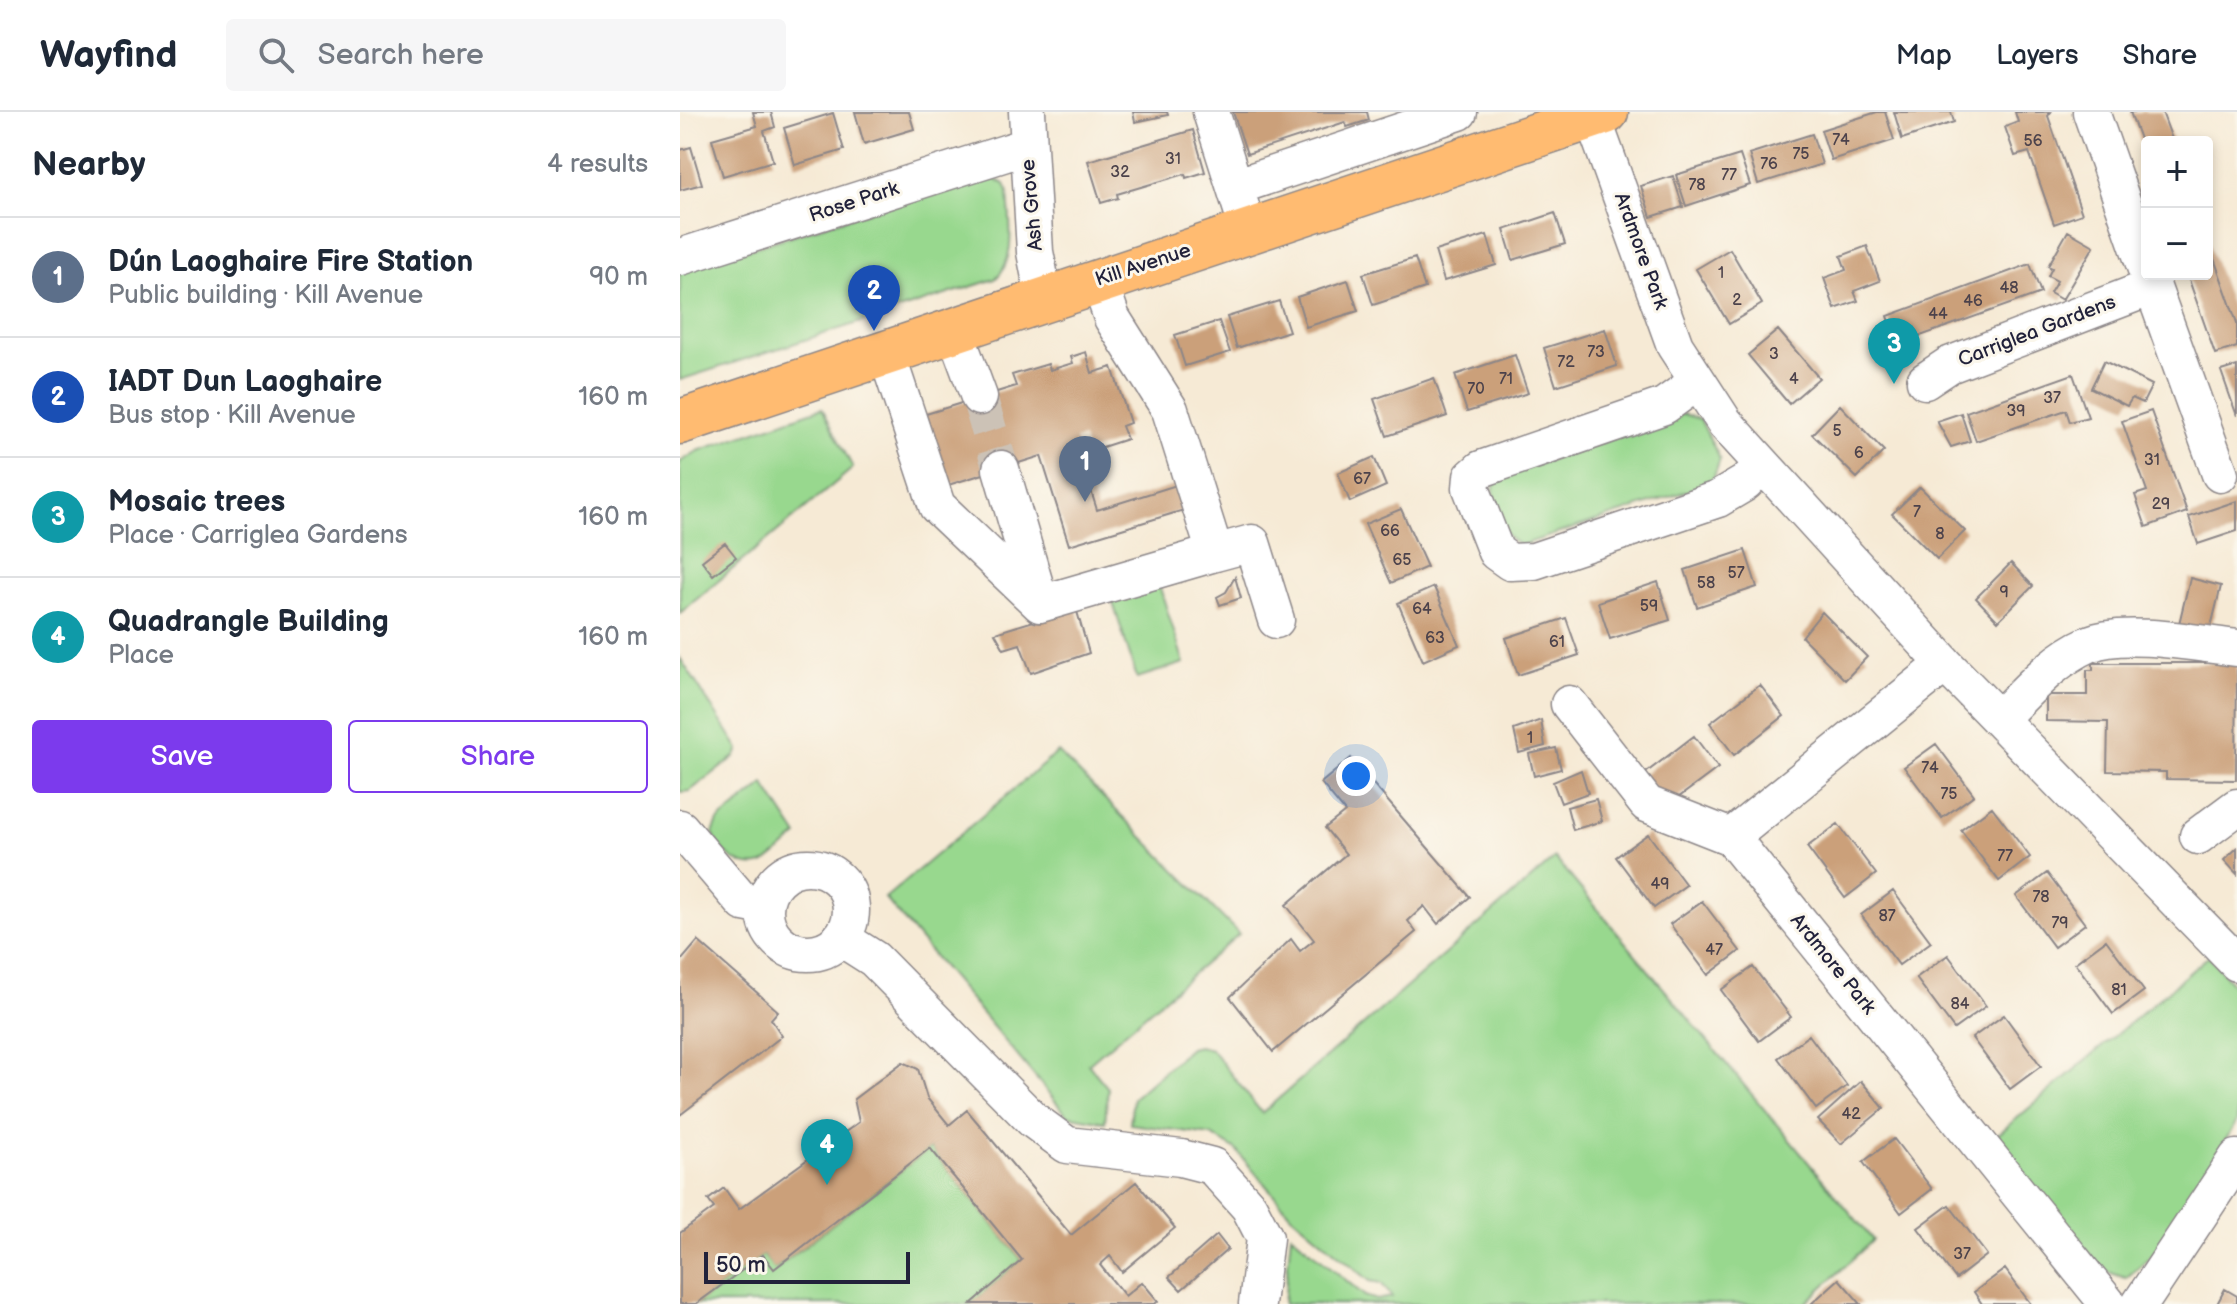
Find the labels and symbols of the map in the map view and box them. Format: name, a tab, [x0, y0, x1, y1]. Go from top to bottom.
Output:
house number: 74	[1832, 131, 1850, 150]
house number: 56	[2024, 132, 2043, 151]
house number: 75	[1792, 145, 1810, 164]
house number: 31	[1165, 150, 1181, 169]
house number: 76	[1760, 155, 1778, 174]
street label: Ash Grove	[1016, 158, 1048, 252]
house number: 32	[1110, 163, 1130, 182]
house number: 77	[1721, 166, 1737, 185]
street label: Rose Park	[806, 176, 902, 228]
house number: 78	[1688, 176, 1706, 195]
street label: Ardmore Park	[1609, 189, 1673, 313]
street label: Kill Avenue	[1092, 238, 1194, 292]
house number: 1	[1718, 264, 1724, 283]
pin: 2	[848, 265, 900, 331]
house number: 48	[1999, 279, 2019, 298]
street label: Carriglea Gardens	[1955, 290, 2119, 372]
house number: 2	[1732, 291, 1742, 310]
house number: 46	[1963, 292, 1983, 311]
house number: 44	[1928, 305, 1948, 324]
pin: 3	[1868, 318, 1920, 384]
house number: 73	[1587, 343, 1605, 362]
house number: 3	[1769, 345, 1779, 364]
house number: 72	[1557, 353, 1575, 372]
house number: 71	[1499, 370, 1513, 389]
house number: 4	[1789, 370, 1799, 389]
house number: 70	[1467, 380, 1485, 399]
house number: 37	[2043, 389, 2061, 408]
house number: 39	[2006, 402, 2026, 421]
house number: 5	[1832, 422, 1842, 441]
pin: 1	[1059, 436, 1111, 502]
house number: 6	[1854, 444, 1864, 463]
house number: 31	[2144, 451, 2160, 470]
house number: 67	[1353, 470, 1371, 489]
house number: 29	[2152, 495, 2170, 514]
house number: 7	[1913, 503, 1921, 522]
house number: 66	[1380, 522, 1400, 541]
house number: 8	[1935, 525, 1945, 544]
house number: 65	[1393, 551, 1411, 570]
house number: 57	[1727, 564, 1745, 583]
house number: 58	[1697, 574, 1715, 593]
house number: 9	[1999, 583, 2009, 602]
house number: 59	[1640, 597, 1658, 616]
house number: 64	[1412, 600, 1432, 619]
house number: 63	[1425, 629, 1445, 648]
house number: 61	[1549, 633, 1565, 652]
house number: 1	[1527, 729, 1533, 748]
your location	[1336, 756, 1376, 796]
house number: 74	[1921, 759, 1939, 778]
house number: 75	[1940, 785, 1958, 804]
house number: 77	[1997, 847, 2013, 866]
house number: 49	[1650, 875, 1670, 894]
house number: 78	[2032, 888, 2050, 907]
house number: 87	[1878, 907, 1896, 926]
street label: Ardmore Park	[1785, 909, 1881, 1019]
house number: 79	[2051, 914, 2069, 933]
house number: 47	[1705, 941, 1723, 960]
house number: 81	[2111, 981, 2127, 1000]
house number: 84	[1950, 995, 1970, 1014]
house number: 42	[1841, 1105, 1861, 1124]
pin: 4	[801, 1119, 853, 1185]
house number: 37	[1953, 1245, 1971, 1264]
scale bar	[704, 1248, 910, 1284]

